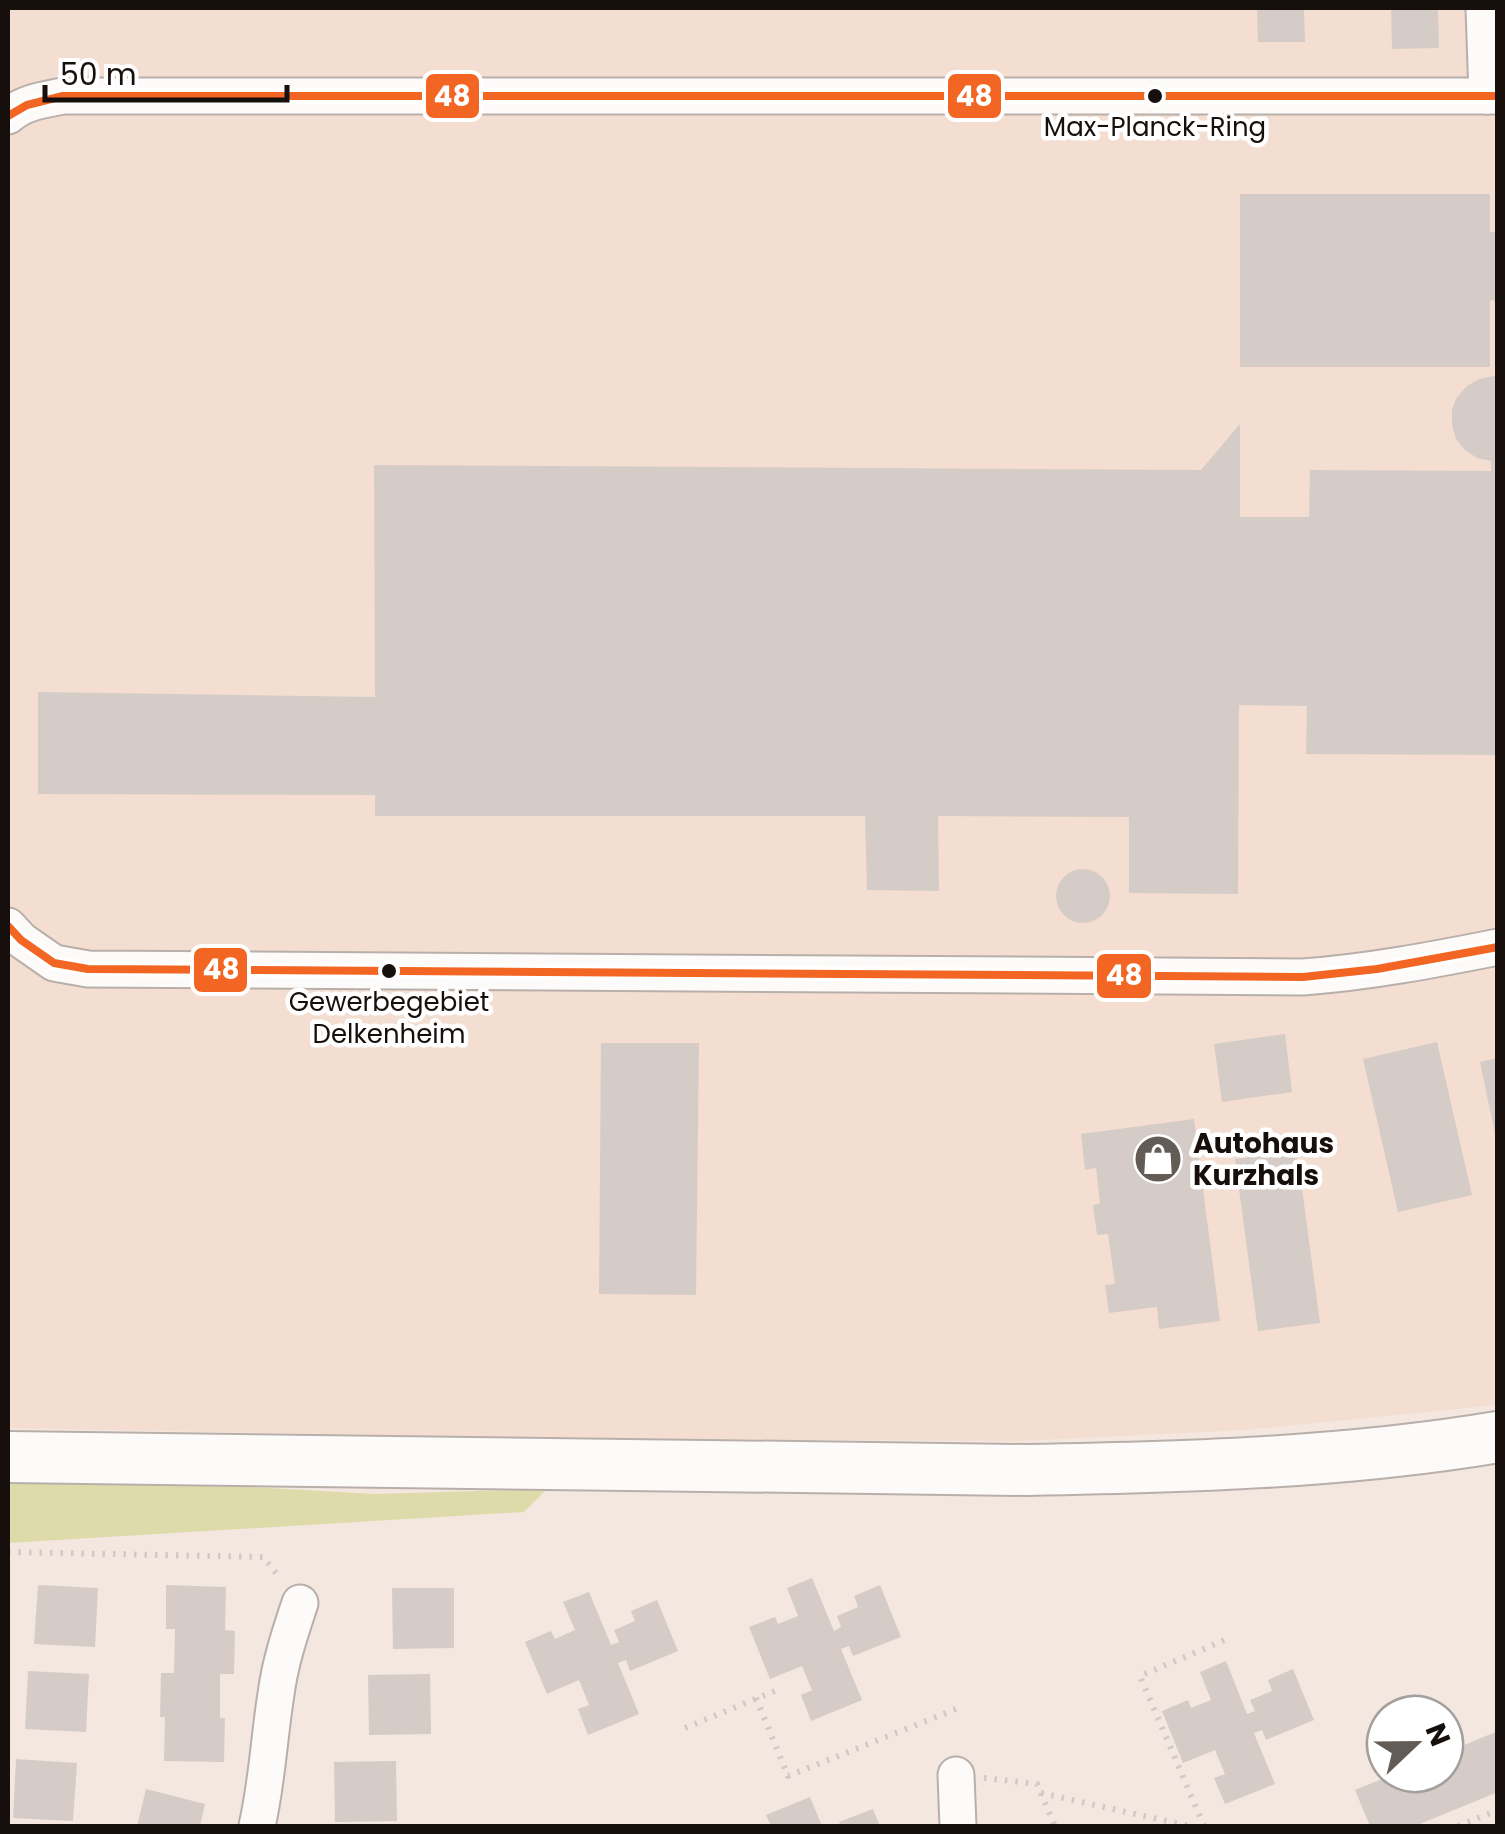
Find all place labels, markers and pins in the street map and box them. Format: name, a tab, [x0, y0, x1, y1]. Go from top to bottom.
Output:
marker: Max-Planck-Ring	[1145, 86, 1165, 106]
place label: Max-Planck-Ring	[1044, 109, 1266, 145]
marker: Gewerbegebiet Delkenheim	[379, 961, 399, 981]
place label: Gewerbegebiet Delkenheim	[289, 984, 489, 1052]
place label: Autohaus Kurzhals	[1193, 1124, 1334, 1195]
shop icon: Autohaus Kurzhals	[1132, 1133, 1184, 1185]

